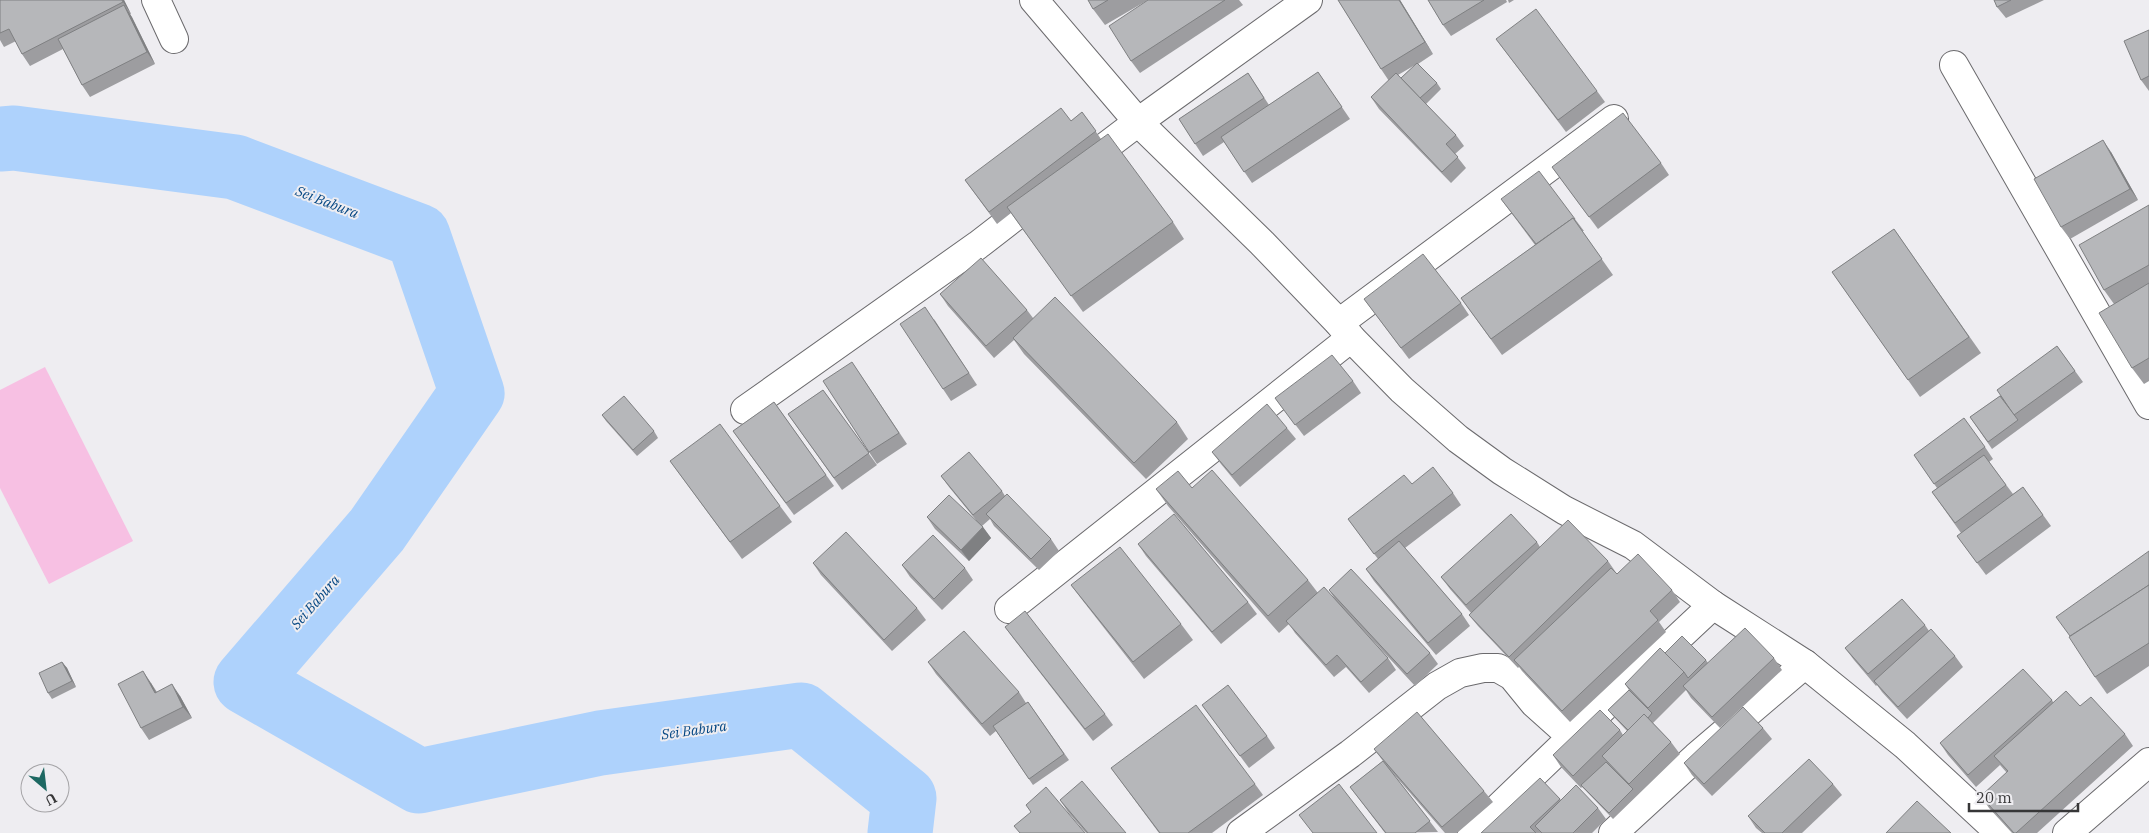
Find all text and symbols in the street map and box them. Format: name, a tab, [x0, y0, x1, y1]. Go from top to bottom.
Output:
water label: Sei Babura	[292, 181, 361, 222]
water label: Sei Babura	[286, 571, 344, 634]
water label: Sei Babura	[659, 716, 728, 744]
north arrow	[20, 763, 70, 813]
scale bar	[1969, 780, 2078, 812]
text: 20 m	[1976, 788, 2012, 807]
text: U	[42, 789, 60, 810]

